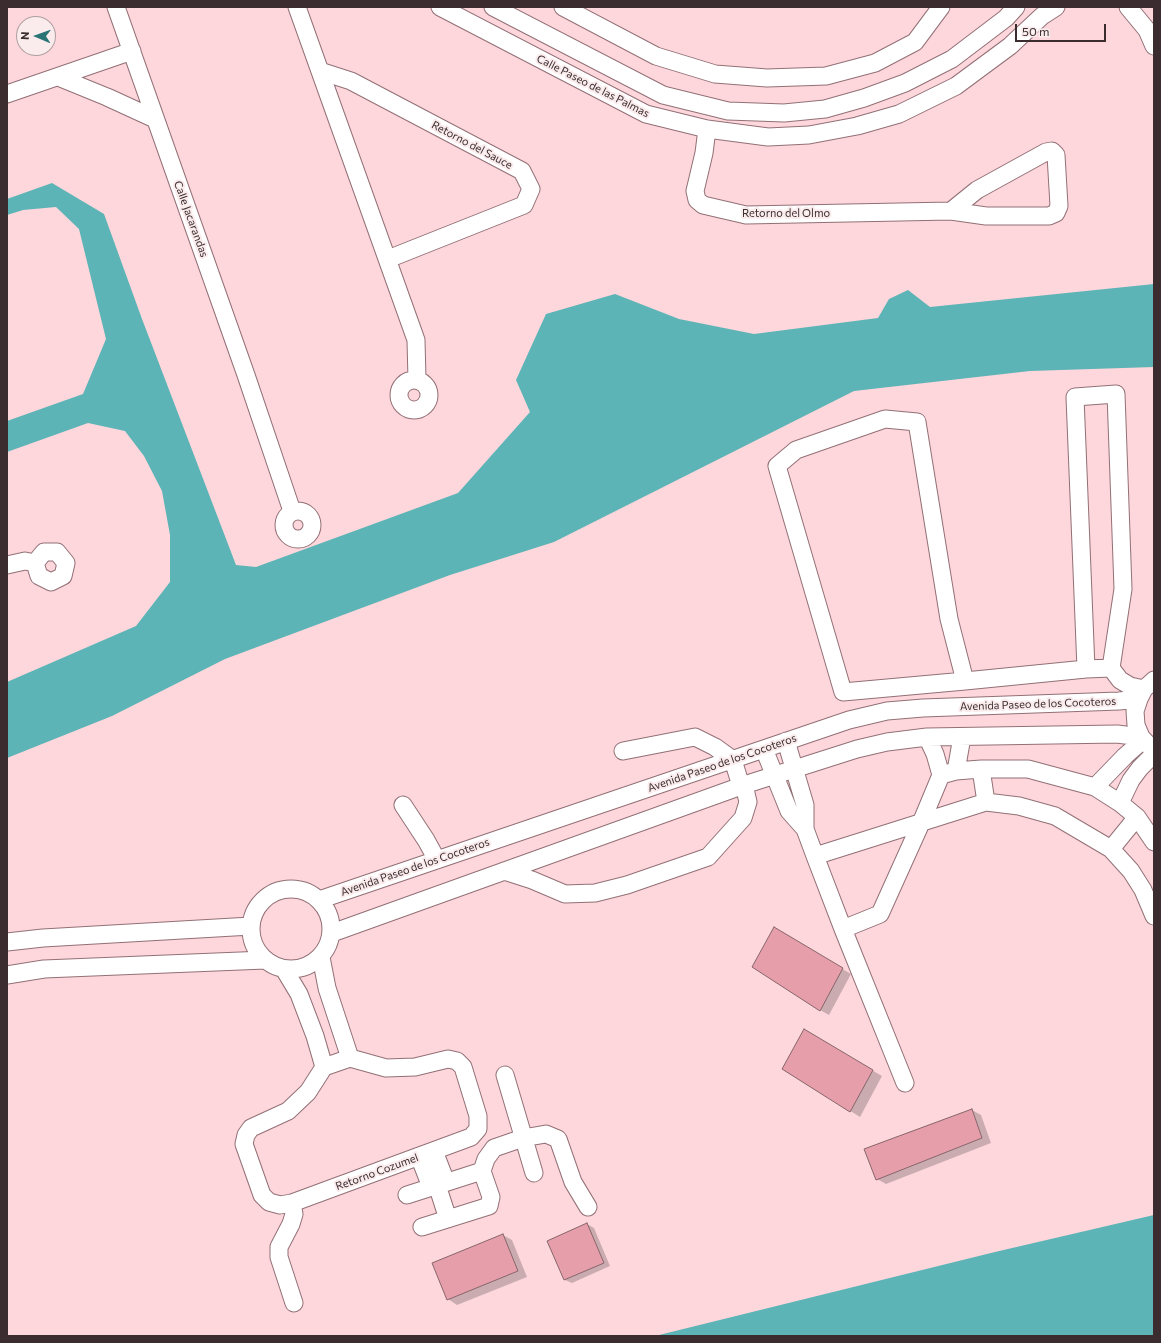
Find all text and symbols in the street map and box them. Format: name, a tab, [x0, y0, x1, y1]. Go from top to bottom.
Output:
north arrow	[16, 16, 56, 56]
scale bar	[1017, 16, 1108, 42]
text: 50 m	[1022, 24, 1050, 38]
text: N	[18, 31, 31, 40]
street label: Calle Paseo de las Palmas	[534, 52, 652, 120]
street label: Retorno del Sauce	[429, 118, 515, 172]
street label: Calle Jacarandas	[171, 179, 211, 259]
street label: Retorno del Olmo	[742, 206, 830, 220]
street label: Avenida Paseo de los Cocoteros	[960, 695, 1116, 713]
street label: Avenida Paseo de los Cocoteros	[646, 731, 798, 795]
street label: Avenida Paseo de los Cocoteros	[339, 835, 491, 899]
street label: Retorno Cozumel	[334, 1151, 420, 1193]

